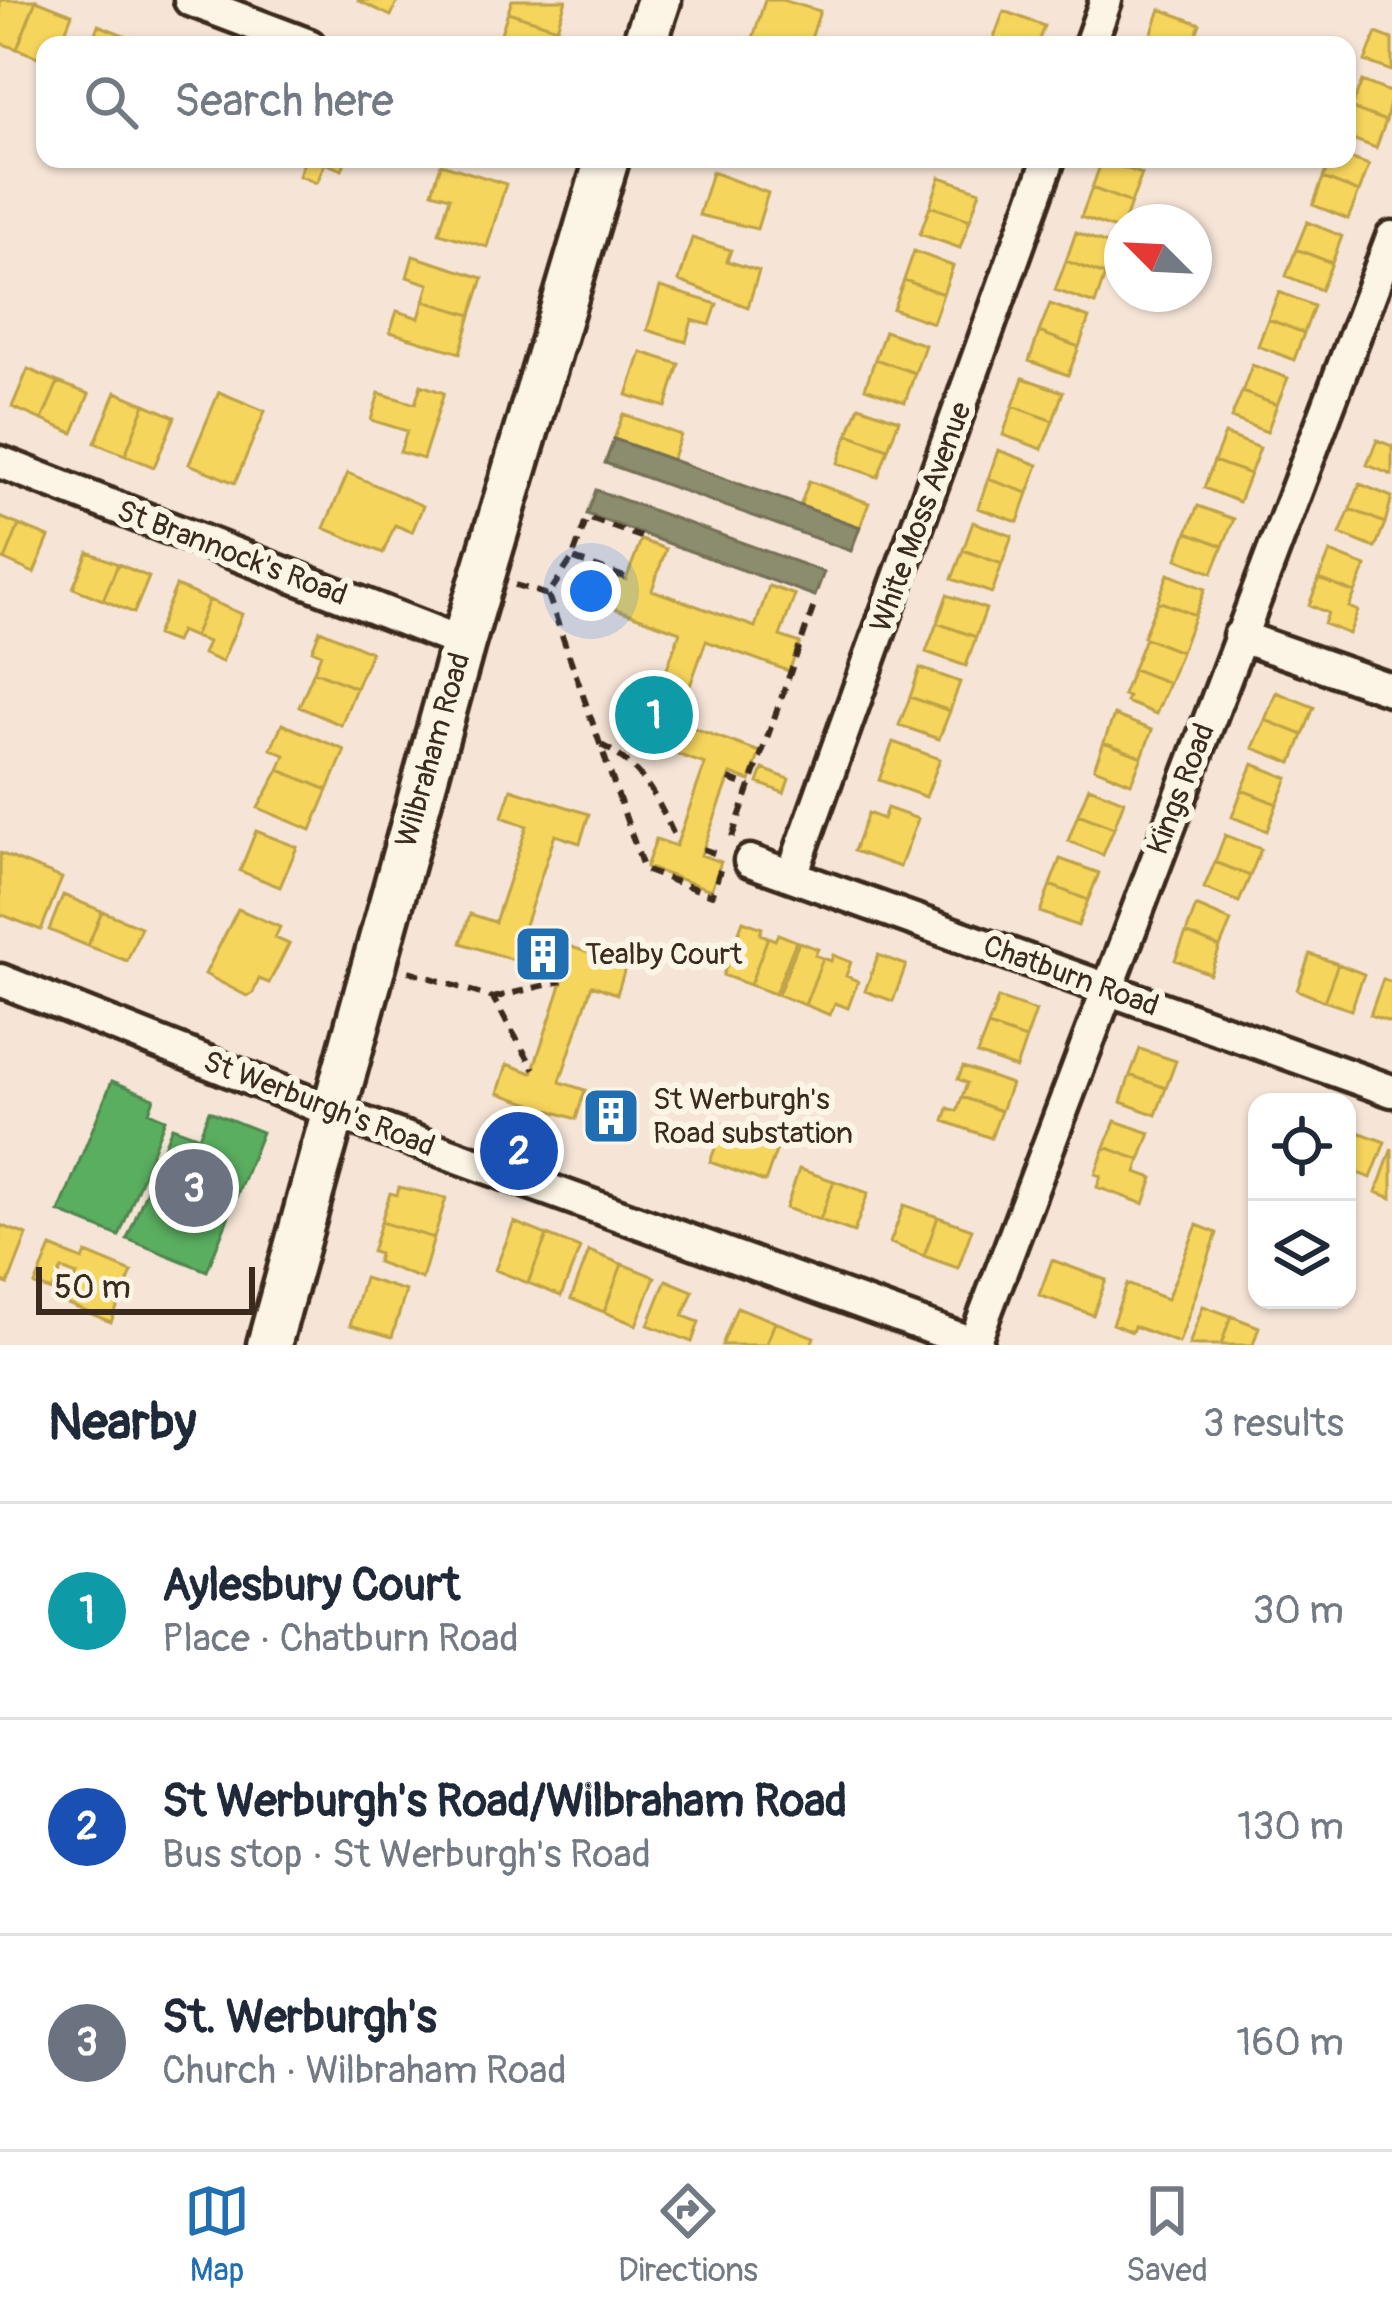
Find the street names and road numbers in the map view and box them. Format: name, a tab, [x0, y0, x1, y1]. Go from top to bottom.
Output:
street label: White Moss Avenue	[862, 397, 980, 637]
street label: St Brannock's Road	[112, 492, 352, 614]
street label: Wilbraham Road	[388, 648, 478, 852]
street label: Kings Road	[1139, 718, 1223, 860]
street label: Chatburn Road	[978, 927, 1164, 1025]
street label: St Werburgh's Road	[198, 1043, 440, 1165]

